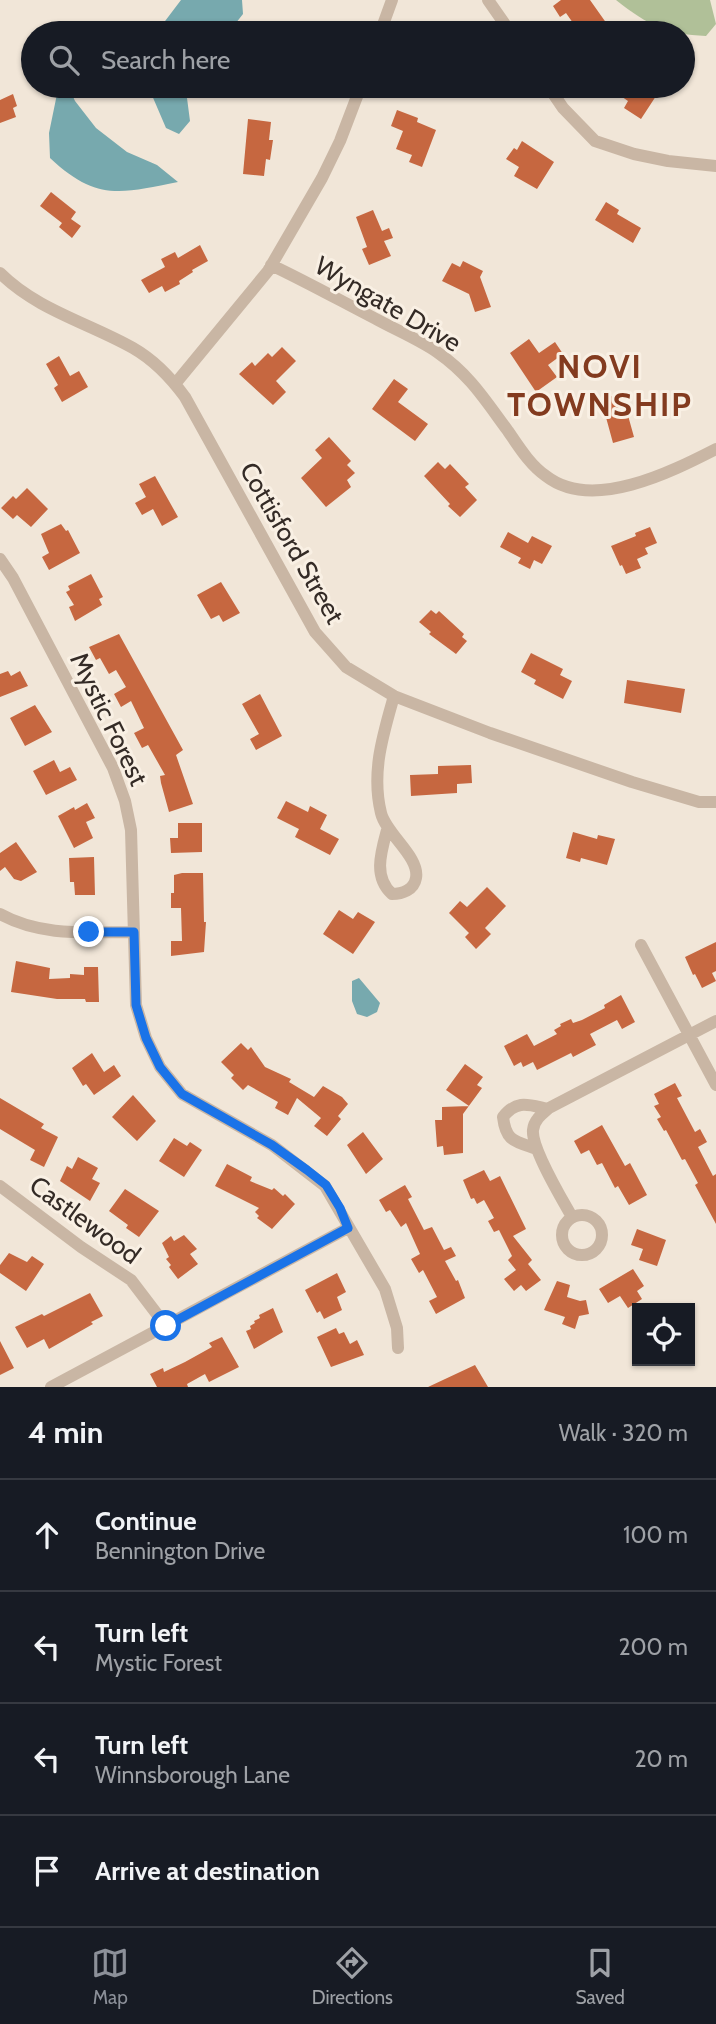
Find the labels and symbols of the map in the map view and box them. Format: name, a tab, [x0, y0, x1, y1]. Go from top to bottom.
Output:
street label: Wyngate Drive	[309, 249, 467, 359]
district label: NOVI TOWNSHIP	[507, 346, 693, 424]
street label: Cottisford Street	[233, 457, 351, 630]
street label: Mystic Forest	[63, 647, 155, 791]
route end	[73, 916, 104, 947]
street label: Castlewood	[23, 1169, 147, 1271]
route start	[150, 1310, 181, 1341]

